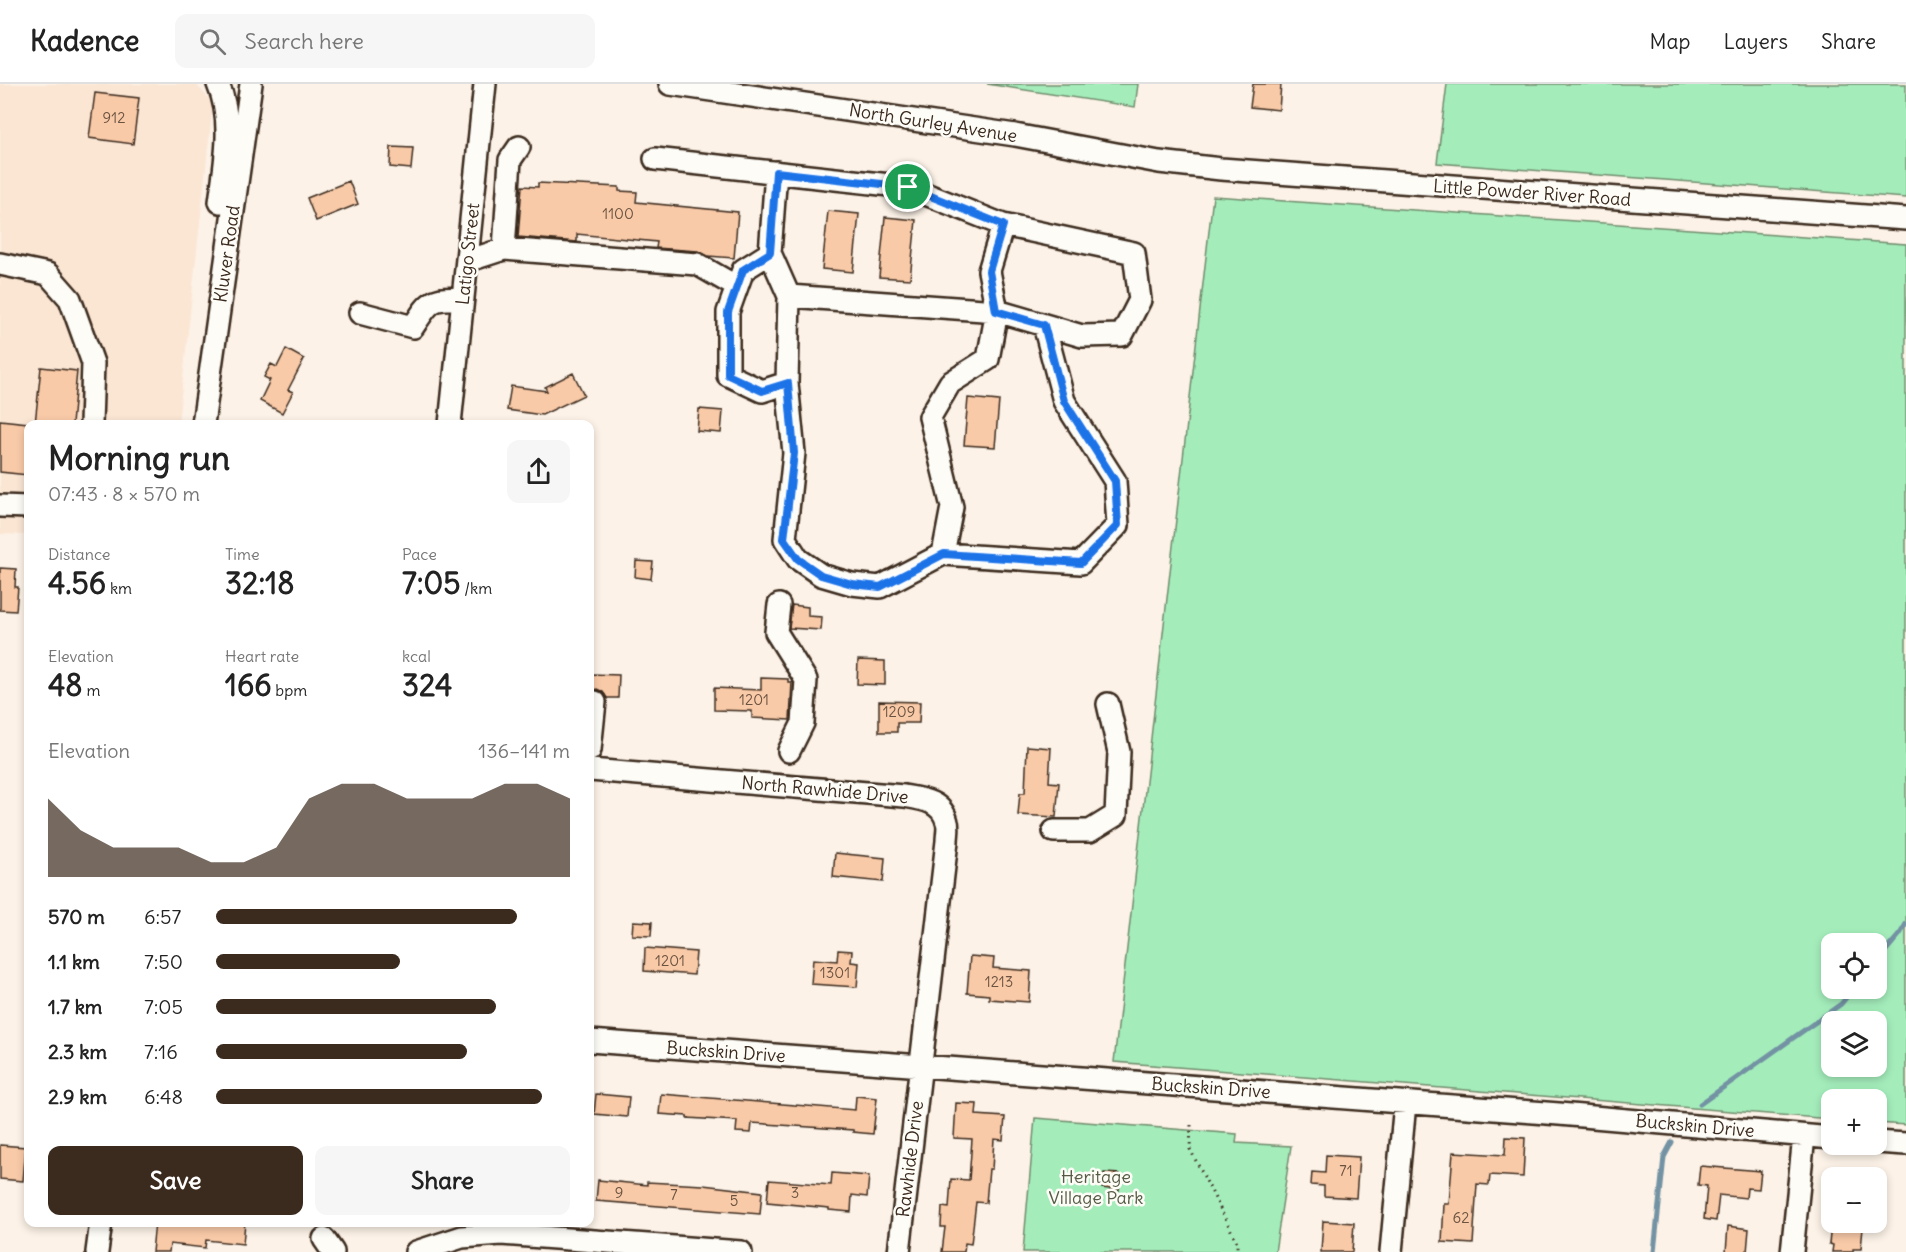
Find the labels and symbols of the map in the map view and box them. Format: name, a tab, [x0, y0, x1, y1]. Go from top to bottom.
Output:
street label: North Gurley Avenue	[847, 98, 1019, 147]
house number: 912	[103, 108, 125, 127]
pin	[882, 161, 933, 212]
street label: Little Powder River Road	[1432, 174, 1632, 211]
street label: Latigo Street	[451, 202, 484, 306]
street label: Kluver Road	[208, 203, 245, 304]
house number: 1100	[602, 204, 634, 223]
house number: 1201	[739, 690, 769, 709]
house number: 1209	[883, 702, 915, 721]
street label: North Rawhide Drive	[740, 771, 910, 808]
house number: 1201	[655, 951, 685, 970]
house number: 1301	[820, 963, 850, 982]
house number: 1213	[985, 972, 1013, 991]
street label: Buckskin Drive	[666, 1036, 786, 1067]
street label: Buckskin Drive	[1151, 1072, 1271, 1103]
street label: Rawhide Drive	[891, 1099, 928, 1219]
street label: Buckskin Drive	[1635, 1109, 1755, 1142]
house number: 71	[1339, 1161, 1353, 1180]
park label: Heritage Village Park	[1049, 1165, 1143, 1209]
house number: 9	[615, 1183, 623, 1202]
house number: 3	[791, 1183, 799, 1202]
house number: 7	[670, 1185, 678, 1204]
house number: 5	[730, 1191, 738, 1210]
house number: 62	[1453, 1208, 1469, 1227]

